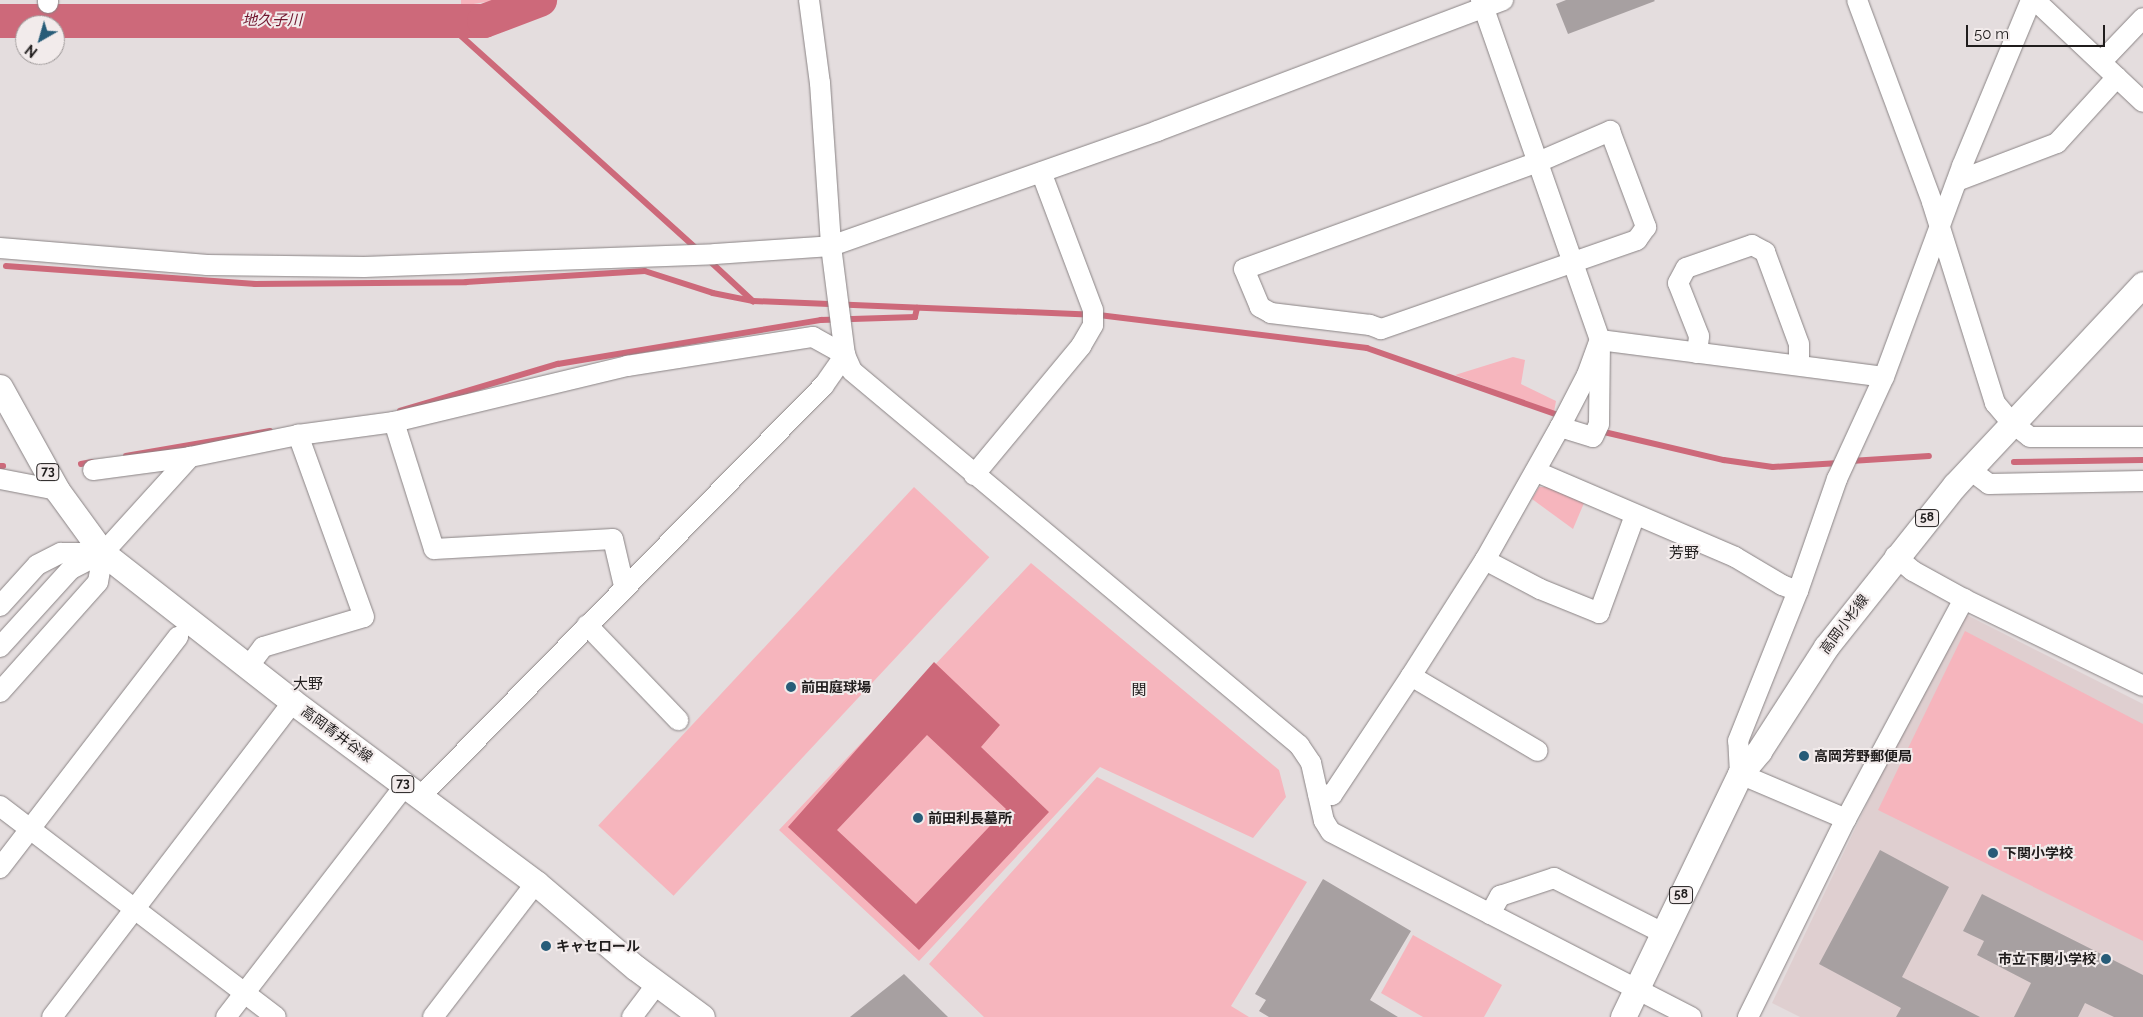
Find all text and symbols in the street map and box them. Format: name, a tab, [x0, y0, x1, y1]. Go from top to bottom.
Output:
water label: 地久子川	[242, 12, 302, 30]
north arrow	[15, 15, 65, 65]
scale bar	[1968, 15, 2107, 47]
text: 50 m	[1974, 25, 2009, 43]
text: N	[22, 41, 41, 61]
road number: 73	[36, 462, 60, 482]
road number: 58	[1914, 508, 1940, 528]
district label: 芳野	[1669, 545, 1699, 563]
street label: 高岡小杉線	[1816, 591, 1872, 657]
district label: 大野	[293, 676, 323, 694]
place label: 前田庭球場	[801, 679, 871, 695]
marker: 前田庭球場	[785, 681, 797, 693]
district label: 関	[1132, 682, 1146, 700]
street label: 高岡青井谷線	[298, 703, 376, 765]
place label: 高岡芳野郵便局	[1814, 748, 1912, 764]
marker: 高岡芳野郵便局	[1798, 750, 1810, 762]
road number: 73	[390, 774, 416, 794]
place label: 前田利長墓所	[928, 810, 1012, 826]
marker: 前田利長墓所	[912, 812, 924, 824]
place label: 下関小学校	[2003, 845, 2073, 861]
marker: 下関小学校	[1987, 847, 1999, 859]
road number: 58	[1668, 886, 1694, 904]
place label: キャセロール	[556, 938, 640, 954]
marker: キャセロール	[540, 940, 552, 952]
place label: 市立下関小学校	[1998, 951, 2096, 967]
marker: 市立下関小学校	[2100, 953, 2112, 965]

